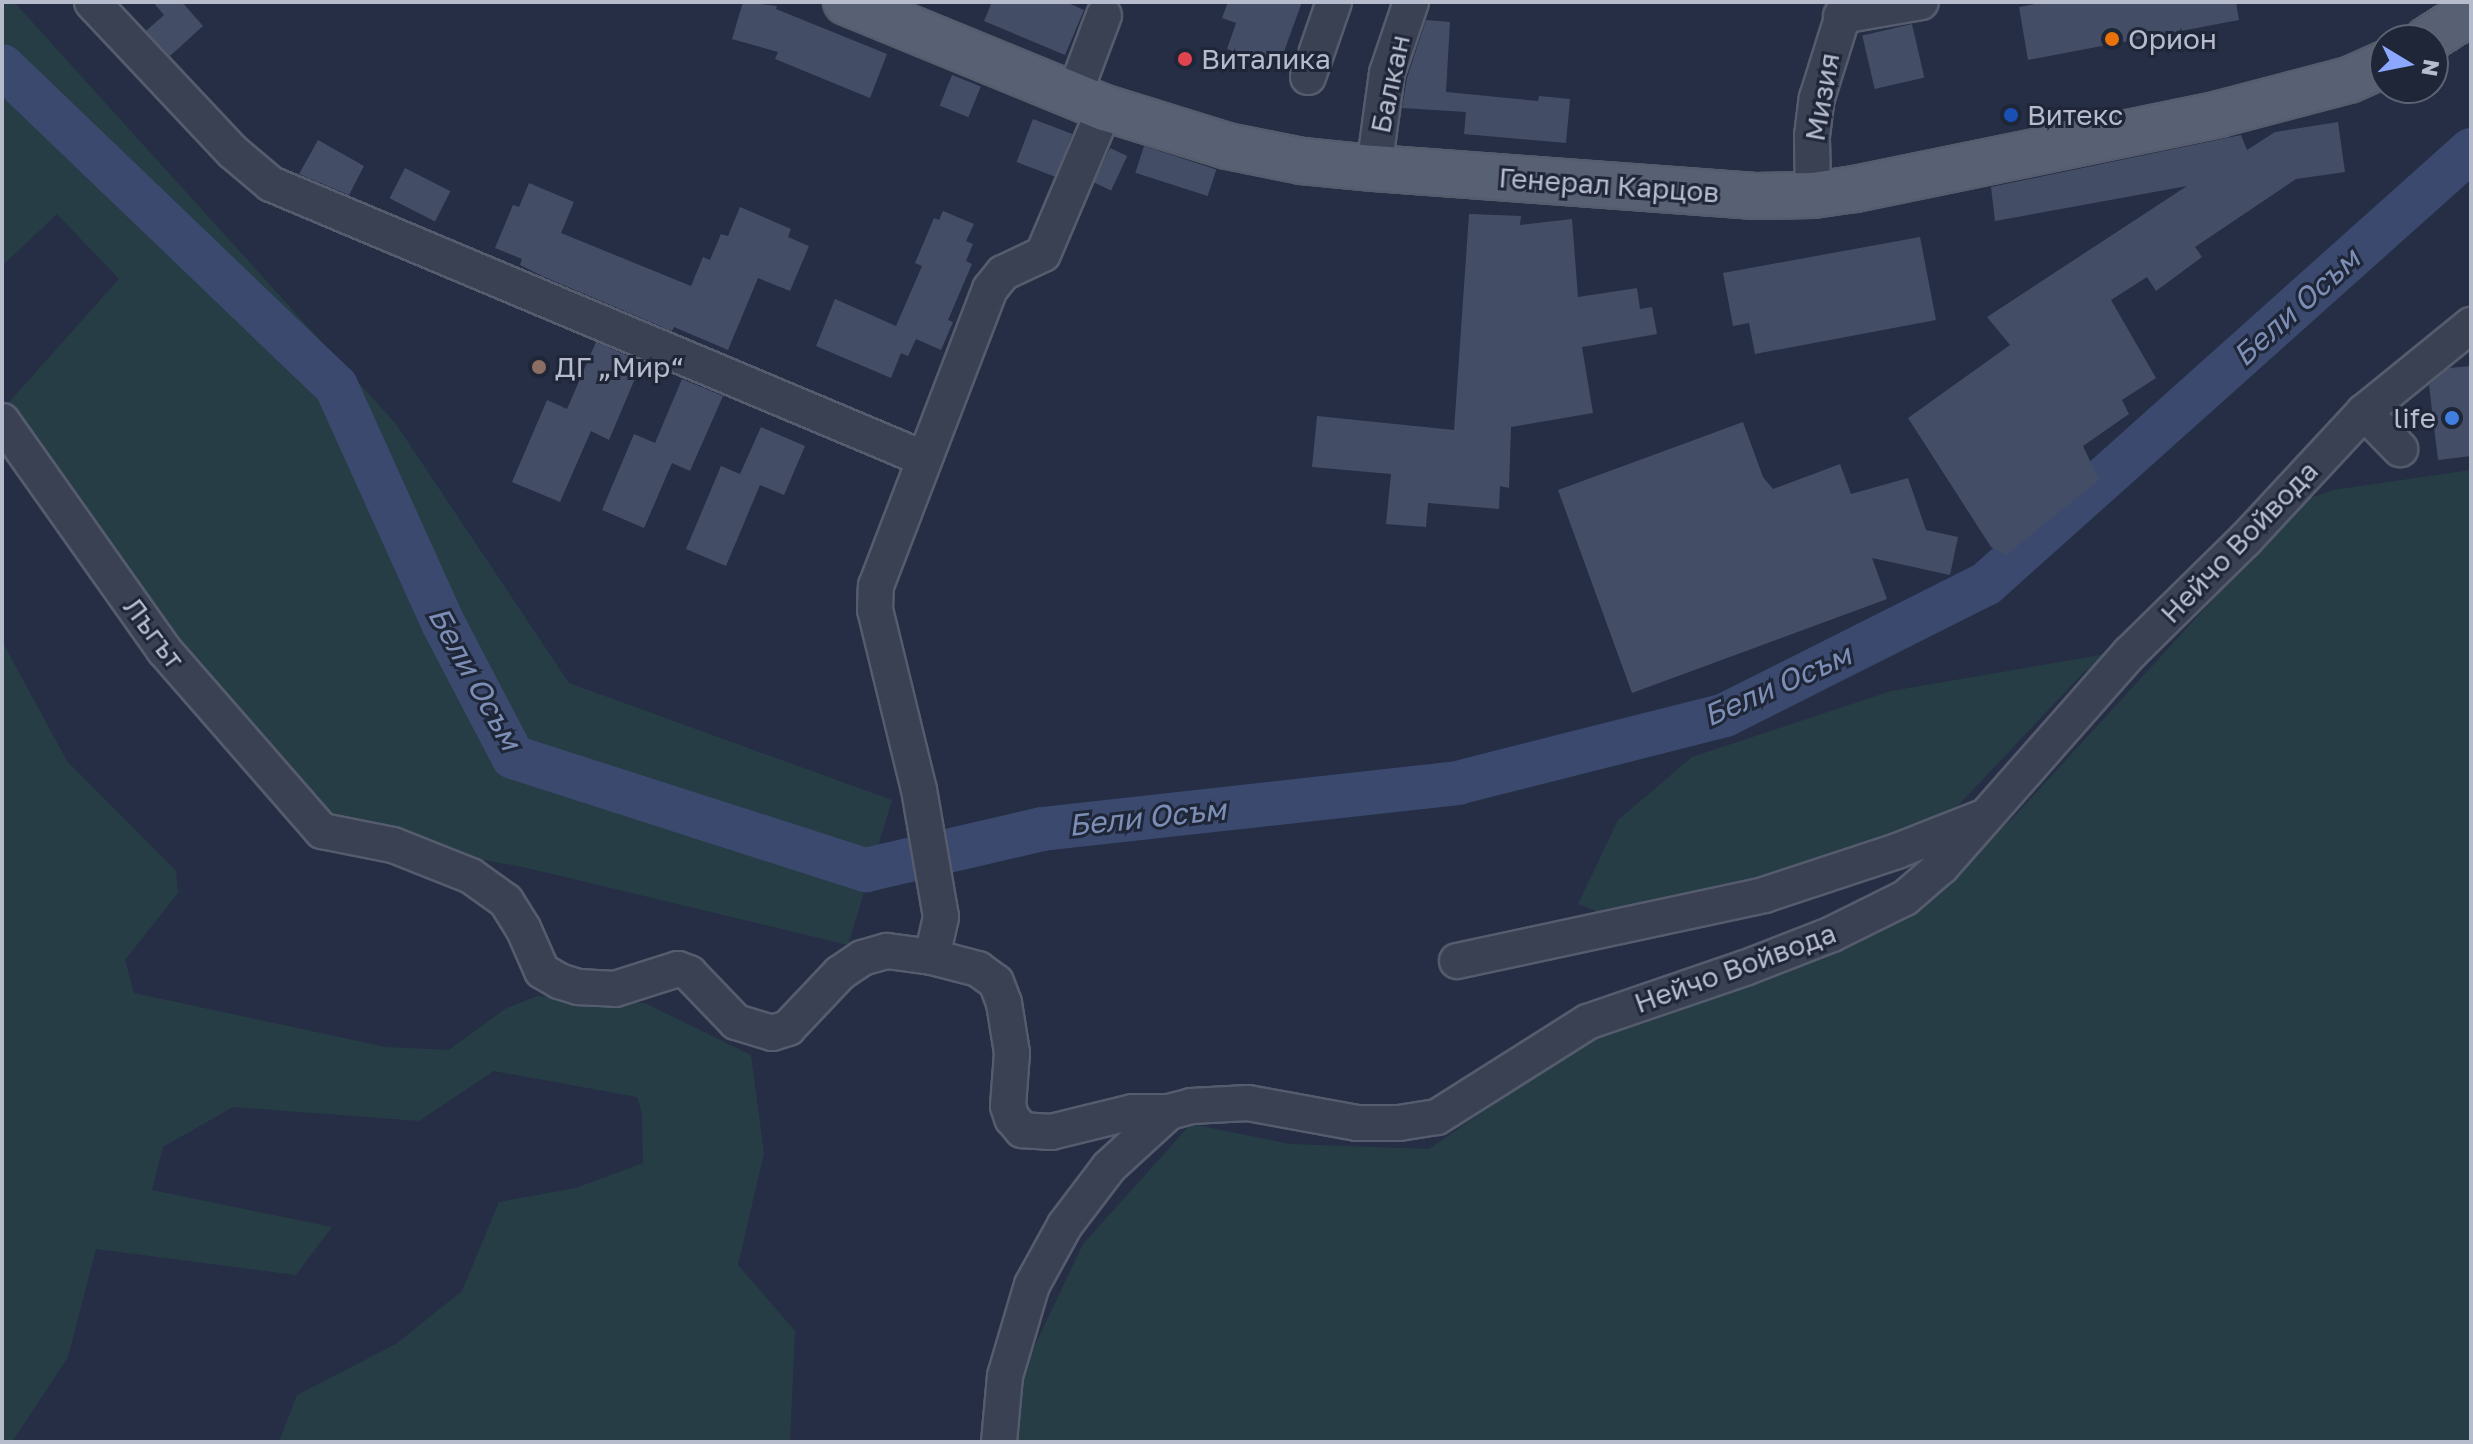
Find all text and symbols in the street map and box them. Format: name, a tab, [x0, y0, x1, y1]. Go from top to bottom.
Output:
place label: Орион	[2128, 22, 2217, 56]
north arrow	[2369, 24, 2449, 104]
marker: Орион	[2103, 30, 2121, 48]
street label: Балкан	[1363, 32, 1417, 136]
place label: Виталика	[1201, 42, 1331, 76]
marker: Виталика	[1176, 50, 1194, 68]
street label: Мизия	[1798, 50, 1846, 144]
text: N	[2416, 57, 2446, 78]
place label: Витекс	[2027, 98, 2123, 132]
marker: Витекс	[2002, 106, 2020, 124]
street label: Генерал Карцов	[1498, 161, 1720, 209]
water label: Бели Осъм	[2225, 241, 2367, 373]
place label: ДГ „Мир“	[555, 350, 684, 384]
marker: ДГ „Мир“	[530, 358, 548, 376]
place label: life	[2393, 401, 2436, 435]
marker: life	[2443, 409, 2461, 427]
street label: Нейчо Войвода	[2153, 454, 2325, 630]
street label: Лъгът	[117, 591, 191, 675]
water label: Бели Осъм	[421, 600, 529, 756]
water label: Бели Осъм	[1697, 636, 1857, 734]
water label: Бели Осъм	[1067, 791, 1227, 843]
street label: Нейчо Войвода	[1630, 916, 1840, 1020]

